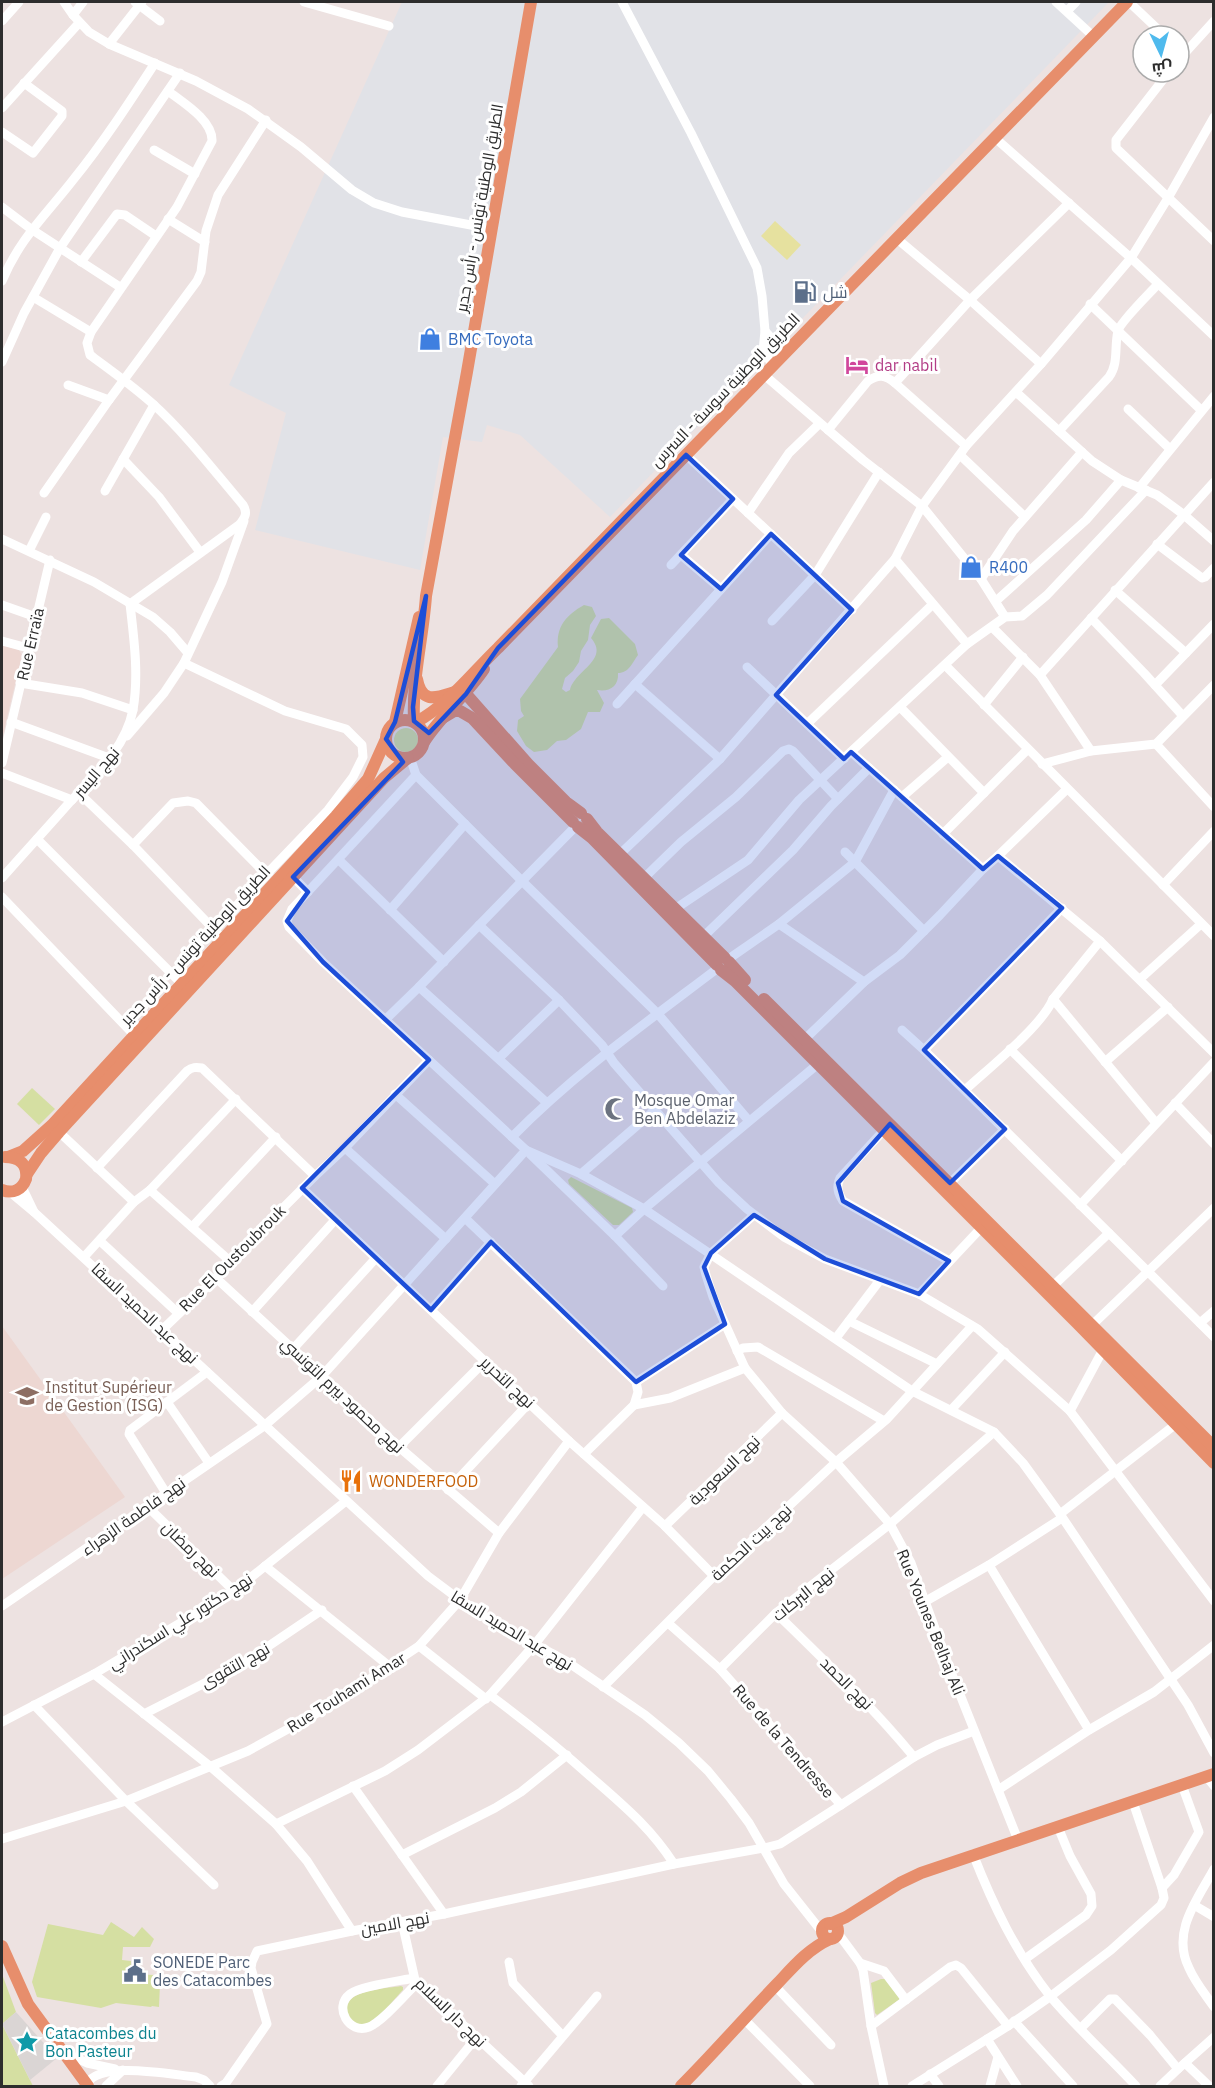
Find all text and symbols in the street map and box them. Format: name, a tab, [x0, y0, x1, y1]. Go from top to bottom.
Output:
north arrow	[1131, 24, 1191, 84]
text: ش	[1151, 58, 1173, 80]
street label: الطريق الوطنية تونس - رأس جدير	[451, 102, 508, 315]
fuel station icon: شل	[792, 279, 818, 305]
place label: شل	[823, 282, 847, 303]
street label: الطريق الوطنية سوسة - السرس	[646, 309, 805, 472]
shop icon: BMC Toyota	[417, 326, 443, 352]
place label: BMC Toyota	[448, 329, 534, 349]
hotel icon: dar nabil	[844, 352, 870, 378]
place label: dar nabil	[875, 355, 938, 375]
shop icon: R400	[958, 554, 984, 580]
place label: R400	[989, 557, 1028, 577]
street label: Rue Erraïa	[12, 605, 48, 682]
street label: نهج اليسر	[68, 743, 125, 803]
street label: الطريق الوطنية تونس - رأس جدير	[115, 861, 275, 1030]
place label: Mosque Omar Ben Abdelaziz	[634, 1090, 735, 1128]
mosque icon: Mosque Omar Ben Abdelaziz	[603, 1096, 629, 1122]
street label: Rue El Oustoubrouk	[175, 1200, 290, 1315]
street label: نهج عبد الحميد السقا	[86, 1258, 203, 1369]
street label: نهج محمود بيرم التونسي	[275, 1333, 409, 1459]
street label: نهج التحرير	[475, 1351, 539, 1414]
place label: Institut Supérieur de Gestion (ISG)	[45, 1377, 172, 1415]
school or university icon: Institut Supérieur de Gestion (ISG)	[14, 1383, 40, 1409]
street label: نهج السعودية	[684, 1431, 765, 1511]
restaurant icon: WONDERFOOD	[338, 1468, 364, 1494]
place label: WONDERFOOD	[369, 1471, 478, 1491]
street label: نهج فاطمة الزهراء	[77, 1473, 190, 1561]
street label: نهج بيت الحكمة	[706, 1499, 797, 1586]
street label: نهج رمضان	[157, 1517, 224, 1583]
street label: Rue Younes Belhaj Ali	[893, 1546, 969, 1698]
street label: نهج البركات	[768, 1563, 839, 1627]
street label: نهج دكتور علي اسكندراني	[104, 1568, 258, 1677]
street label: نهج عبد الحميد السقا	[446, 1586, 577, 1676]
street label: نهج التقوى	[197, 1638, 274, 1694]
street label: Rue Touhami Amar	[283, 1647, 409, 1737]
street label: نهج الحمد	[815, 1652, 878, 1715]
street label: Rue de la Tendresse	[729, 1680, 839, 1802]
street label: نهج الامين	[359, 1907, 431, 1941]
place label: SONEDE Parc des Catacombes	[153, 1952, 272, 1990]
public building icon: SONEDE Parc des Catacombes	[122, 1958, 148, 1984]
street label: نهج دار السلام	[410, 1973, 491, 2053]
place label: Catacombes du Bon Pasteur	[45, 2023, 157, 2061]
place icon: Catacombes du Bon Pasteur	[14, 2029, 40, 2055]

